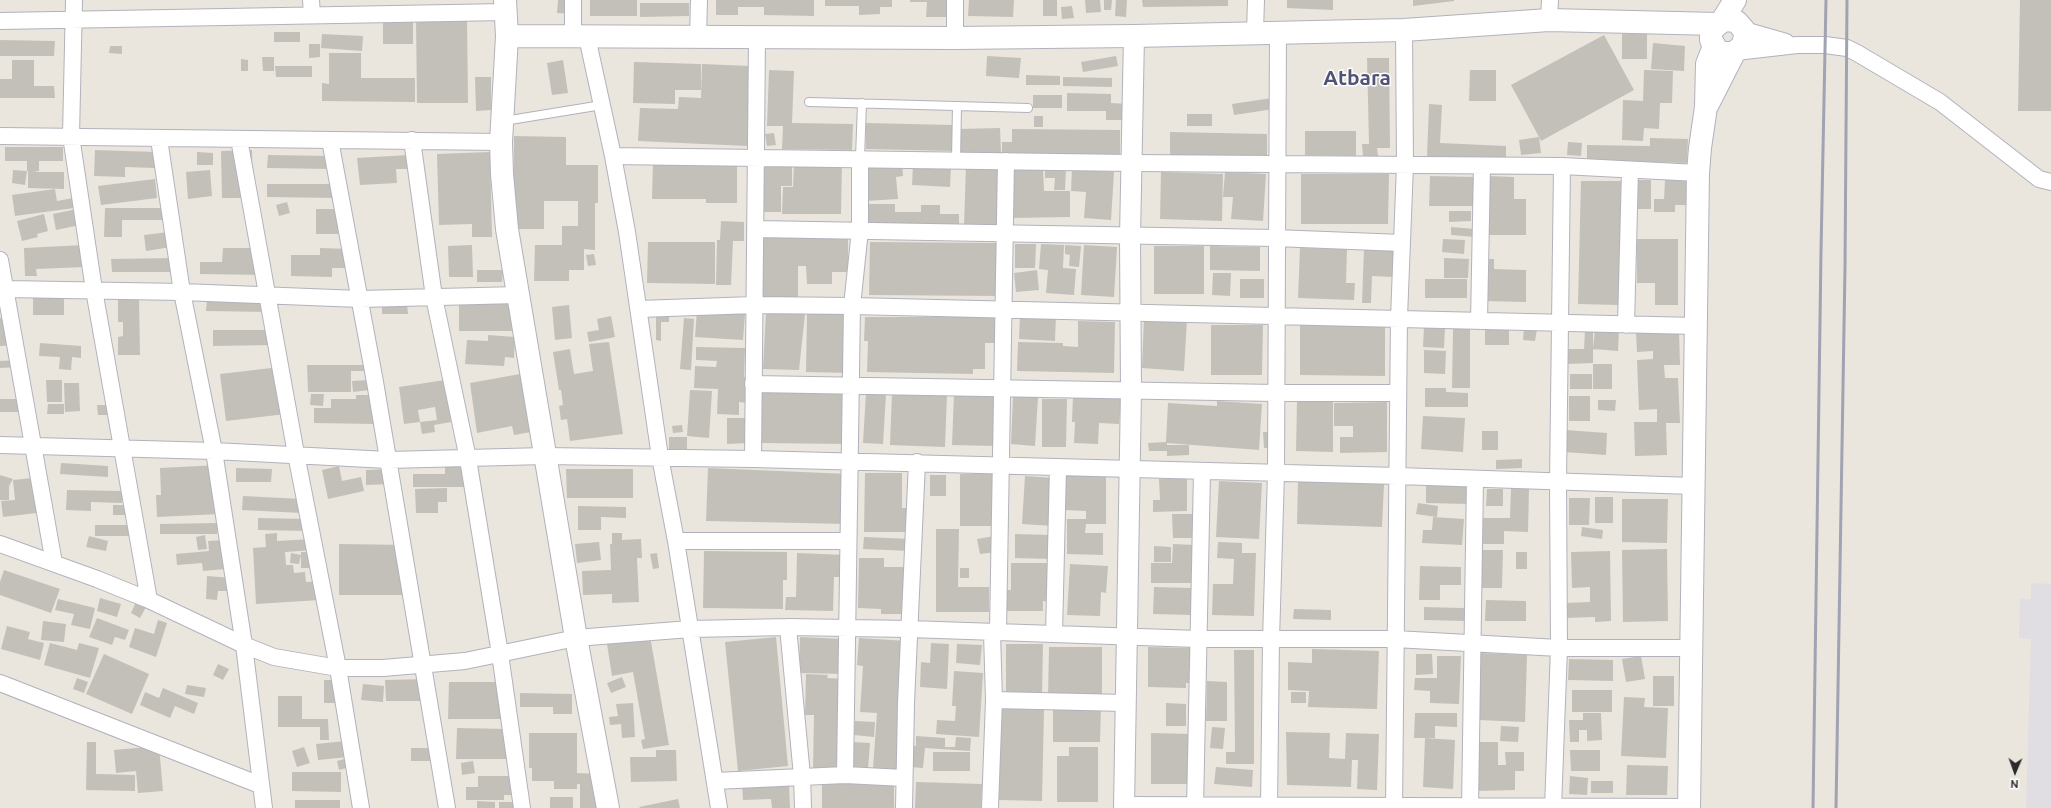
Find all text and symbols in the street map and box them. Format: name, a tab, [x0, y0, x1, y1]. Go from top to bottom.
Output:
district label: Atbara	[1323, 65, 1391, 91]
north arrow	[1995, 752, 2035, 792]
text: N	[2010, 778, 2019, 790]

